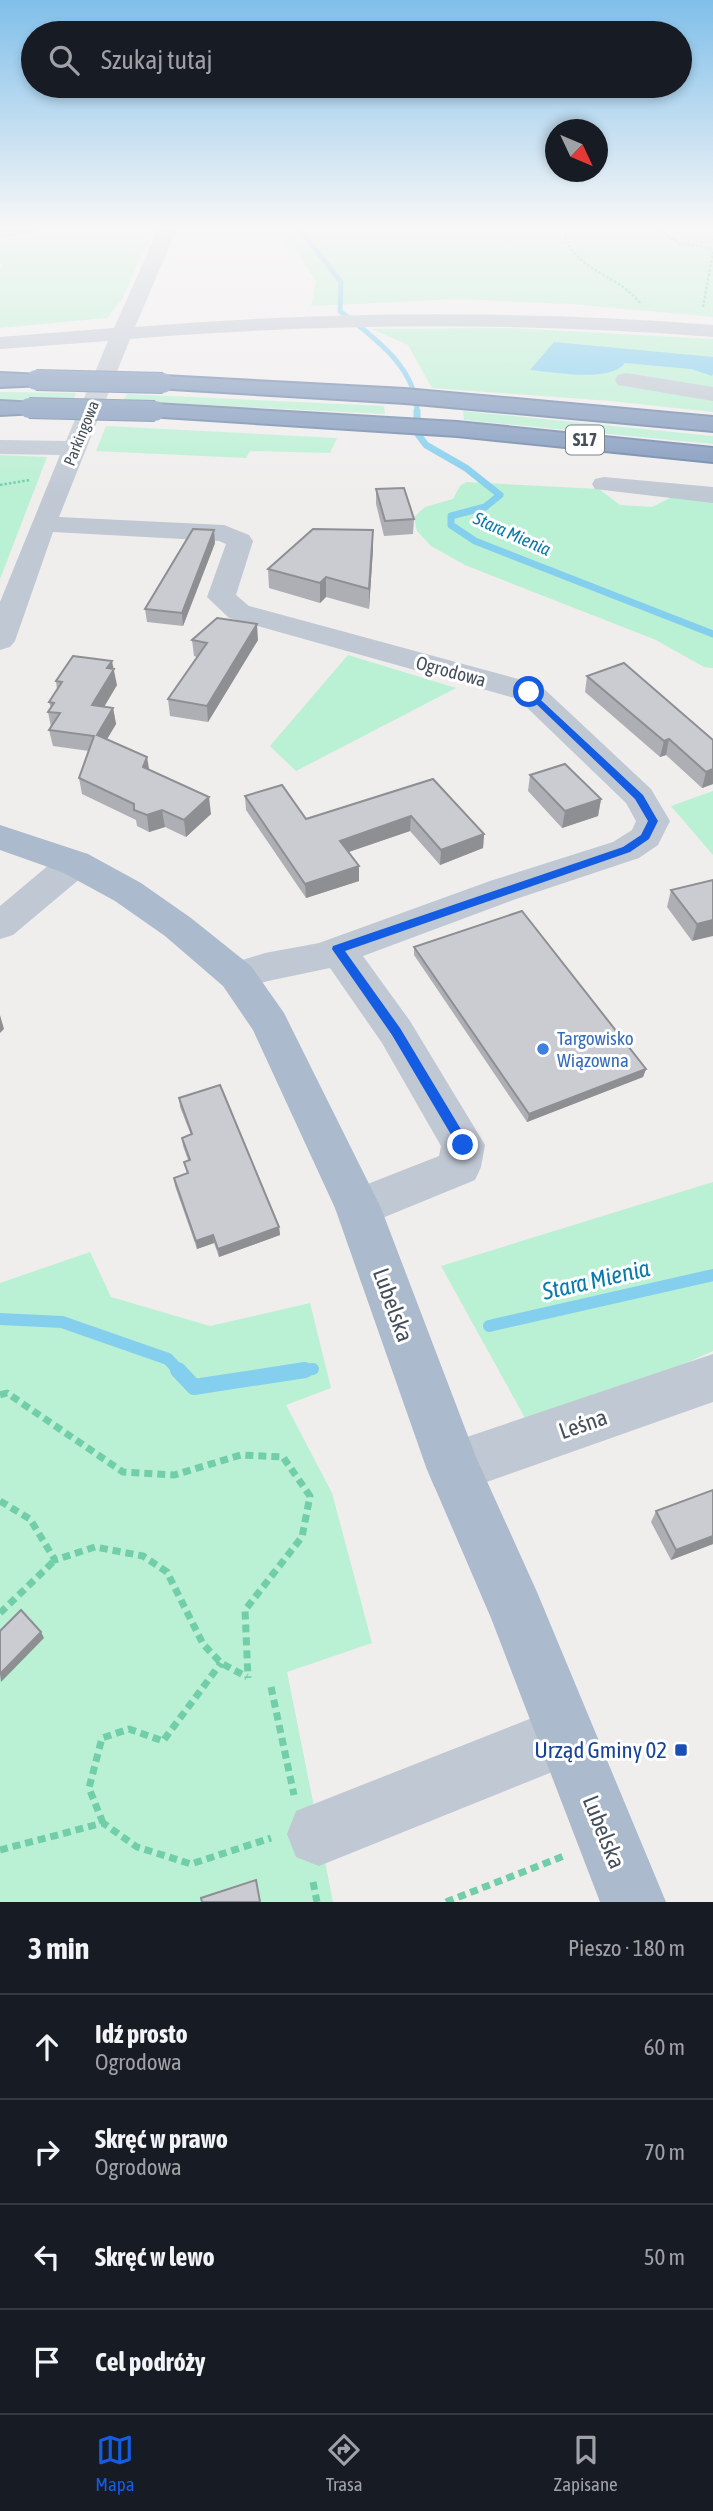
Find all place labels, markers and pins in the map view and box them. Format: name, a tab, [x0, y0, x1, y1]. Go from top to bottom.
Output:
place label: Targowisko Wiązowna	[557, 1027, 634, 1071]
marker: Targowisko Wiązowna	[535, 1041, 551, 1057]
place label: Urząd Gminy 02	[534, 1737, 667, 1763]
marker: Urząd Gminy 02	[673, 1742, 689, 1758]

